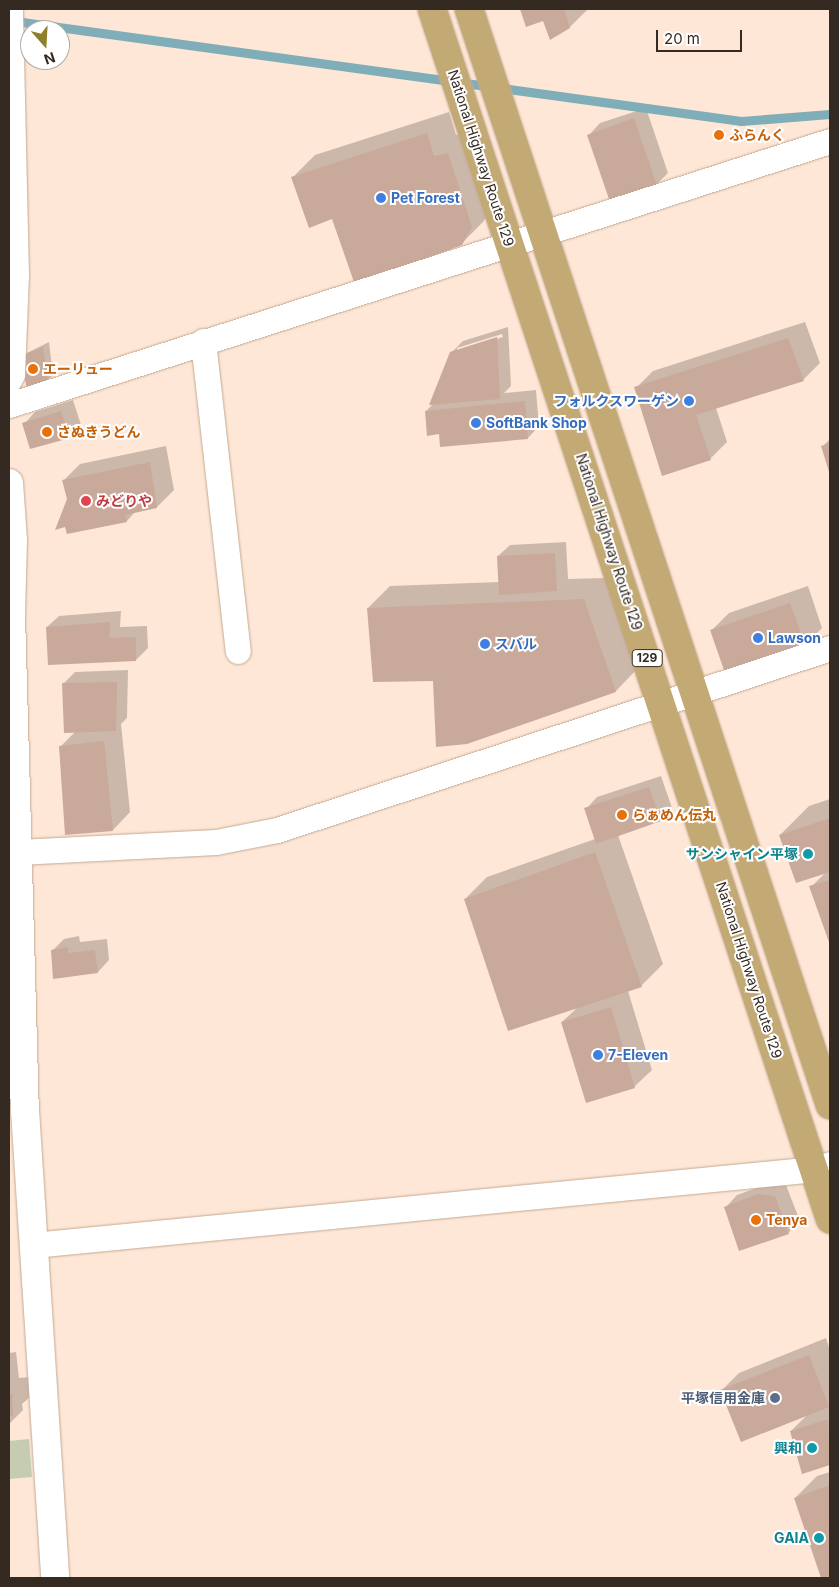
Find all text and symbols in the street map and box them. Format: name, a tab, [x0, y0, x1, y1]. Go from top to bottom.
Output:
north arrow	[20, 20, 70, 70]
scale bar	[659, 20, 745, 52]
text: 20 m	[664, 29, 700, 48]
text: N	[42, 49, 58, 68]
street label: National Highway Route 129	[444, 68, 518, 248]
place label: ふらんく	[729, 127, 785, 143]
marker: ふらんく	[713, 129, 725, 141]
place label: Pet Forest	[391, 190, 460, 206]
marker: Pet Forest	[375, 192, 387, 204]
place label: エーリュー	[43, 361, 113, 377]
marker: エーリュー	[27, 363, 39, 375]
place label: フォルクスワーゲン	[553, 393, 679, 409]
marker: フォルクスワーゲン	[683, 395, 695, 407]
place label: SoftBank Shop	[486, 415, 587, 431]
marker: SoftBank Shop	[470, 417, 482, 429]
place label: さぬきうどん	[57, 424, 141, 440]
marker: さぬきうどん	[41, 426, 53, 438]
street label: National Highway Route 129	[572, 452, 646, 632]
place label: みどりや	[96, 493, 152, 509]
marker: みどりや	[80, 495, 92, 507]
place label: Lawson	[768, 630, 821, 646]
marker: Lawson	[752, 632, 764, 644]
place label: スバル	[495, 636, 537, 652]
marker: スバル	[479, 638, 491, 650]
road number: 129	[631, 648, 663, 668]
place label: らぁめん伝丸	[632, 807, 716, 823]
marker: らぁめん伝丸	[616, 809, 628, 821]
place label: サンシャイン平塚	[686, 846, 798, 862]
marker: サンシャイン平塚	[802, 848, 814, 860]
street label: National Highway Route 129	[712, 880, 786, 1060]
place label: 7-Eleven	[608, 1047, 668, 1063]
marker: 7-Eleven	[592, 1049, 604, 1061]
place label: Tenya	[766, 1212, 807, 1228]
marker: Tenya	[750, 1214, 762, 1226]
place label: 平塚信用金庫	[681, 1390, 765, 1406]
marker: 平塚信用金庫	[769, 1392, 781, 1404]
place label: 興和	[774, 1440, 802, 1456]
marker: 興和	[806, 1442, 818, 1454]
place label: GAIA	[774, 1530, 809, 1546]
marker: GAIA	[813, 1532, 825, 1544]

